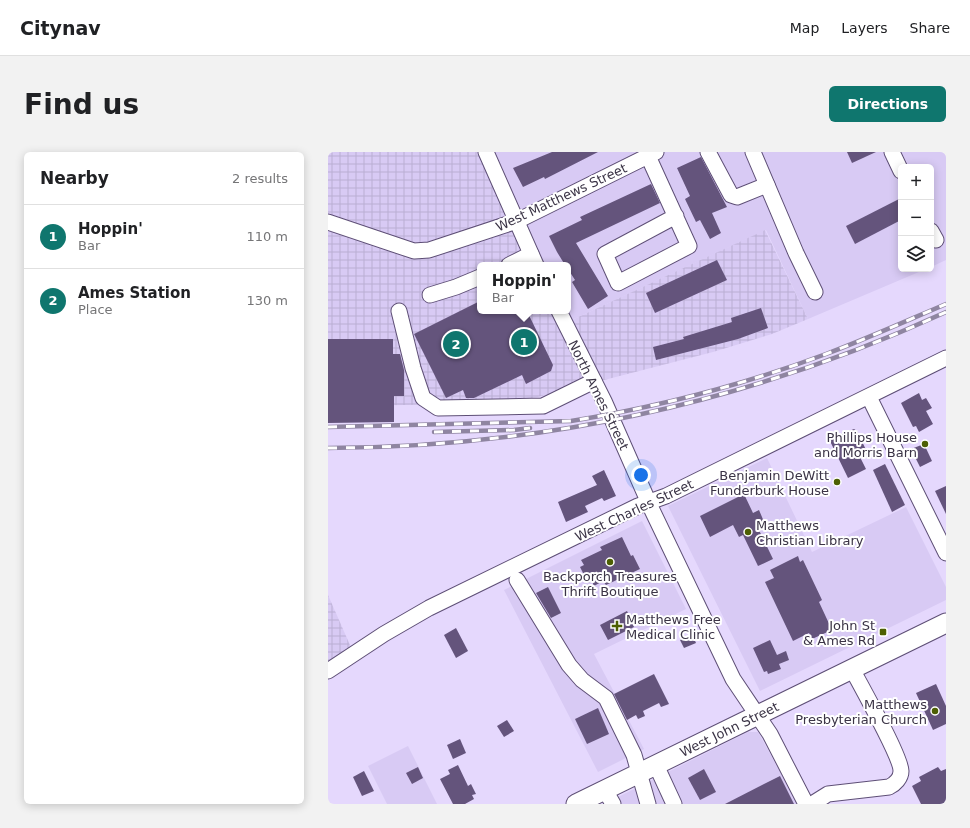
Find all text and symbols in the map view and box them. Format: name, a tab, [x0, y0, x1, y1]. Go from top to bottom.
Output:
text: Citynav	[20, 17, 101, 39]
text: Map	[790, 20, 819, 36]
text: Layers	[841, 20, 888, 36]
text: Share	[910, 20, 950, 36]
button: Directions	[829, 86, 946, 122]
text: Find us	[24, 88, 139, 121]
street label: West Matthews Street	[493, 160, 629, 234]
map controls	[898, 164, 934, 272]
button: +	[898, 164, 934, 200]
text: Nearby	[40, 168, 109, 188]
text: 2 results	[232, 171, 288, 186]
button: −	[898, 200, 934, 236]
text: Hoppin'	[78, 220, 143, 238]
text: 1	[48, 229, 58, 244]
text: 110 m	[246, 229, 288, 244]
button: layers	[898, 236, 934, 272]
text: Bar	[78, 238, 100, 253]
popup	[477, 262, 571, 314]
text: Hoppin'	[492, 272, 556, 290]
text: Ames Station	[78, 284, 191, 302]
text: Bar	[492, 290, 514, 305]
text: 2	[48, 293, 58, 308]
text: 130 m	[246, 293, 288, 308]
text: Place	[78, 302, 113, 317]
pin: 1	[511, 327, 537, 357]
pin: 2	[443, 329, 469, 359]
street label: North Ames Street	[565, 338, 632, 453]
place label: Phillips House and Morris Barn	[814, 430, 917, 460]
marker: Phillips House and Morris Barn	[920, 439, 930, 449]
your location	[631, 465, 651, 485]
place label: Benjamin DeWitt Funderburk House	[710, 468, 829, 498]
street label: West Charles Street	[573, 476, 696, 544]
marker: Benjamin DeWitt Funderburk House	[832, 477, 842, 487]
place label: Matthews Christian Library	[756, 518, 864, 548]
marker: Matthews Christian Library	[743, 527, 753, 537]
marker: Backporch Treasures Thrift Boutique	[605, 557, 615, 567]
place label: Backporch Treasures Thrift Boutique	[543, 569, 677, 599]
place label: Matthews Free Medical Clinic	[626, 612, 721, 642]
place label: John St & Ames Rd	[803, 618, 875, 648]
marker: Matthews Free Medical Clinic	[611, 620, 623, 632]
marker: John St & Ames Rd	[878, 627, 888, 637]
place label: Matthews Presbyterian Church	[795, 697, 927, 727]
street label: West John Street	[677, 699, 781, 760]
marker: Matthews Presbyterian Church	[930, 706, 940, 716]

